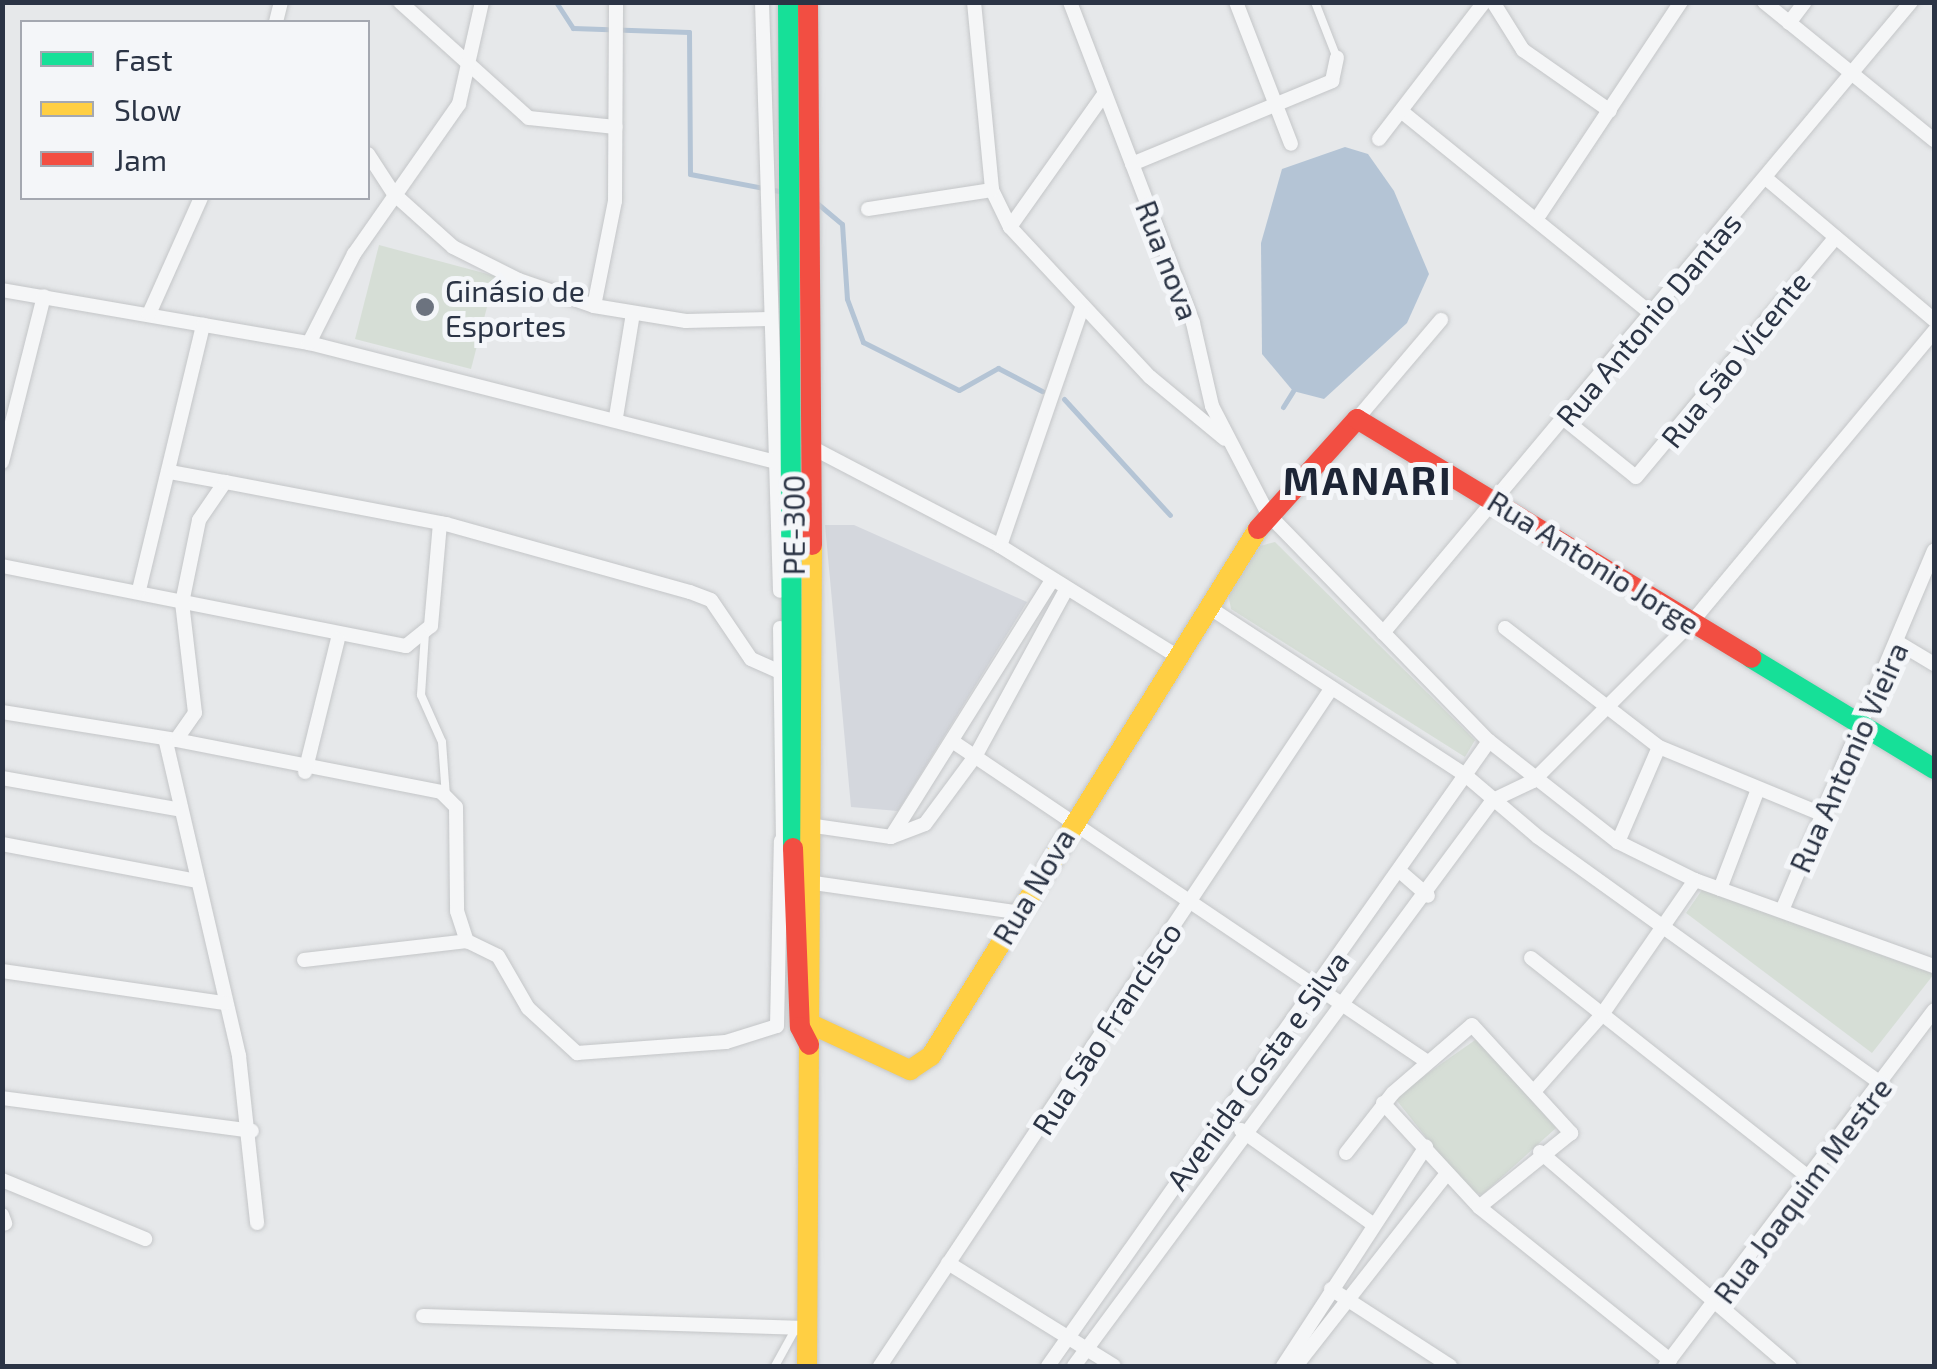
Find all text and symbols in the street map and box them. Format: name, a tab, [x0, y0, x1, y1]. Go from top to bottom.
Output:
legend	[20, 20, 370, 200]
text: Fast	[114, 41, 173, 77]
text: Slow	[114, 91, 181, 127]
text: Jam	[114, 141, 167, 177]
street label: Rua nova	[1129, 195, 1207, 325]
street label: Rua Antonio Dantas	[1548, 204, 1748, 434]
street label: Rua São Vicente	[1653, 263, 1817, 455]
place label: Ginásio de Esportes	[445, 272, 585, 342]
marker: Ginásio de Esportes	[414, 296, 436, 318]
district label: MANARI	[1283, 455, 1453, 503]
street label: PE-300	[775, 475, 811, 575]
street label: Rua Antonio Jorge	[1481, 482, 1707, 642]
street label: Rua Antonio Vieira	[1781, 636, 1915, 878]
street label: Rua Nova	[984, 821, 1082, 951]
street label: Rua São Francisco	[1024, 915, 1188, 1141]
street label: Avenida Costa e Silva	[1158, 943, 1356, 1197]
street label: Rua Joaquim Mestre	[1705, 1070, 1899, 1310]

